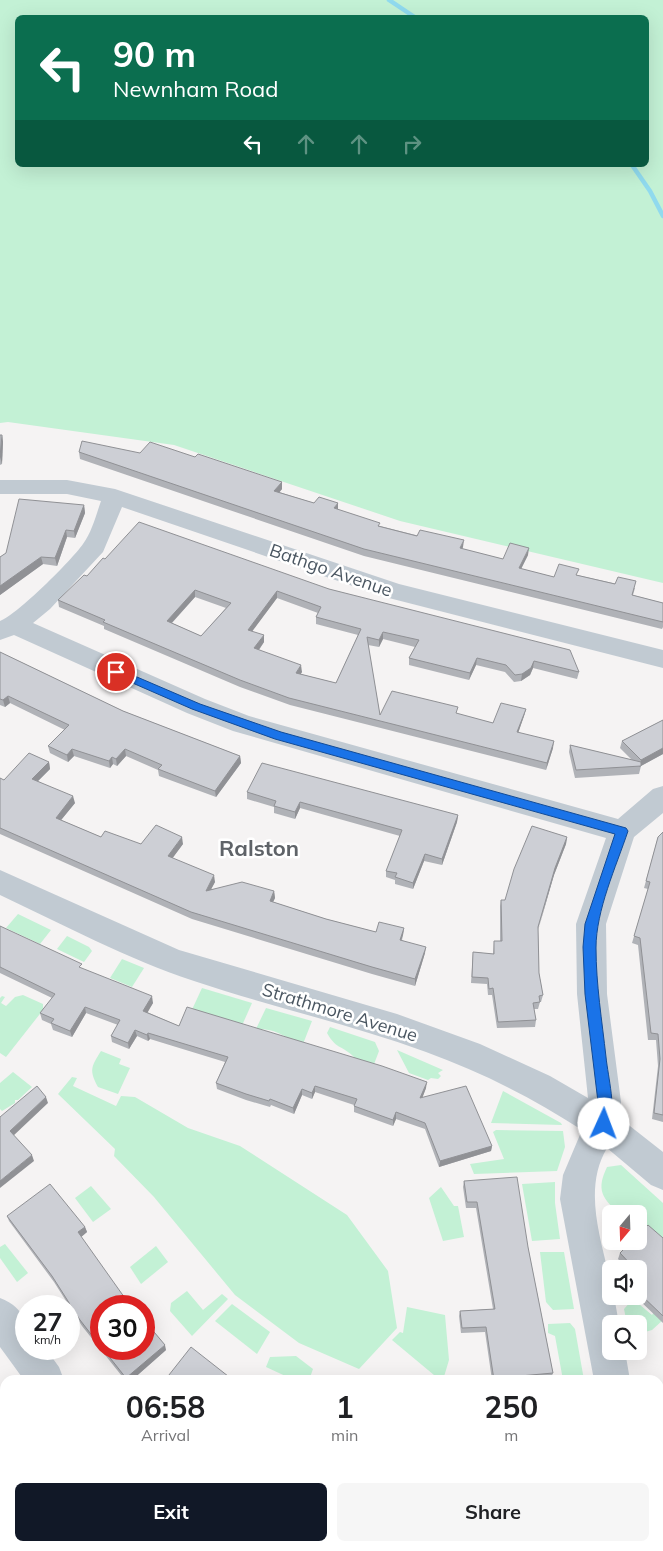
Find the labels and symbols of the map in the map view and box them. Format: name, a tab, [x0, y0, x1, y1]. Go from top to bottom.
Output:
street label: Bathgo Avenue	[267, 538, 395, 602]
pin	[95, 651, 137, 693]
district label: Ralston	[219, 834, 299, 862]
street label: Strathmore Avenue	[260, 977, 420, 1047]
position arrow	[577, 1097, 629, 1149]
north arrow	[602, 1205, 648, 1250]
speed limit sign: 30	[90, 1295, 155, 1360]

